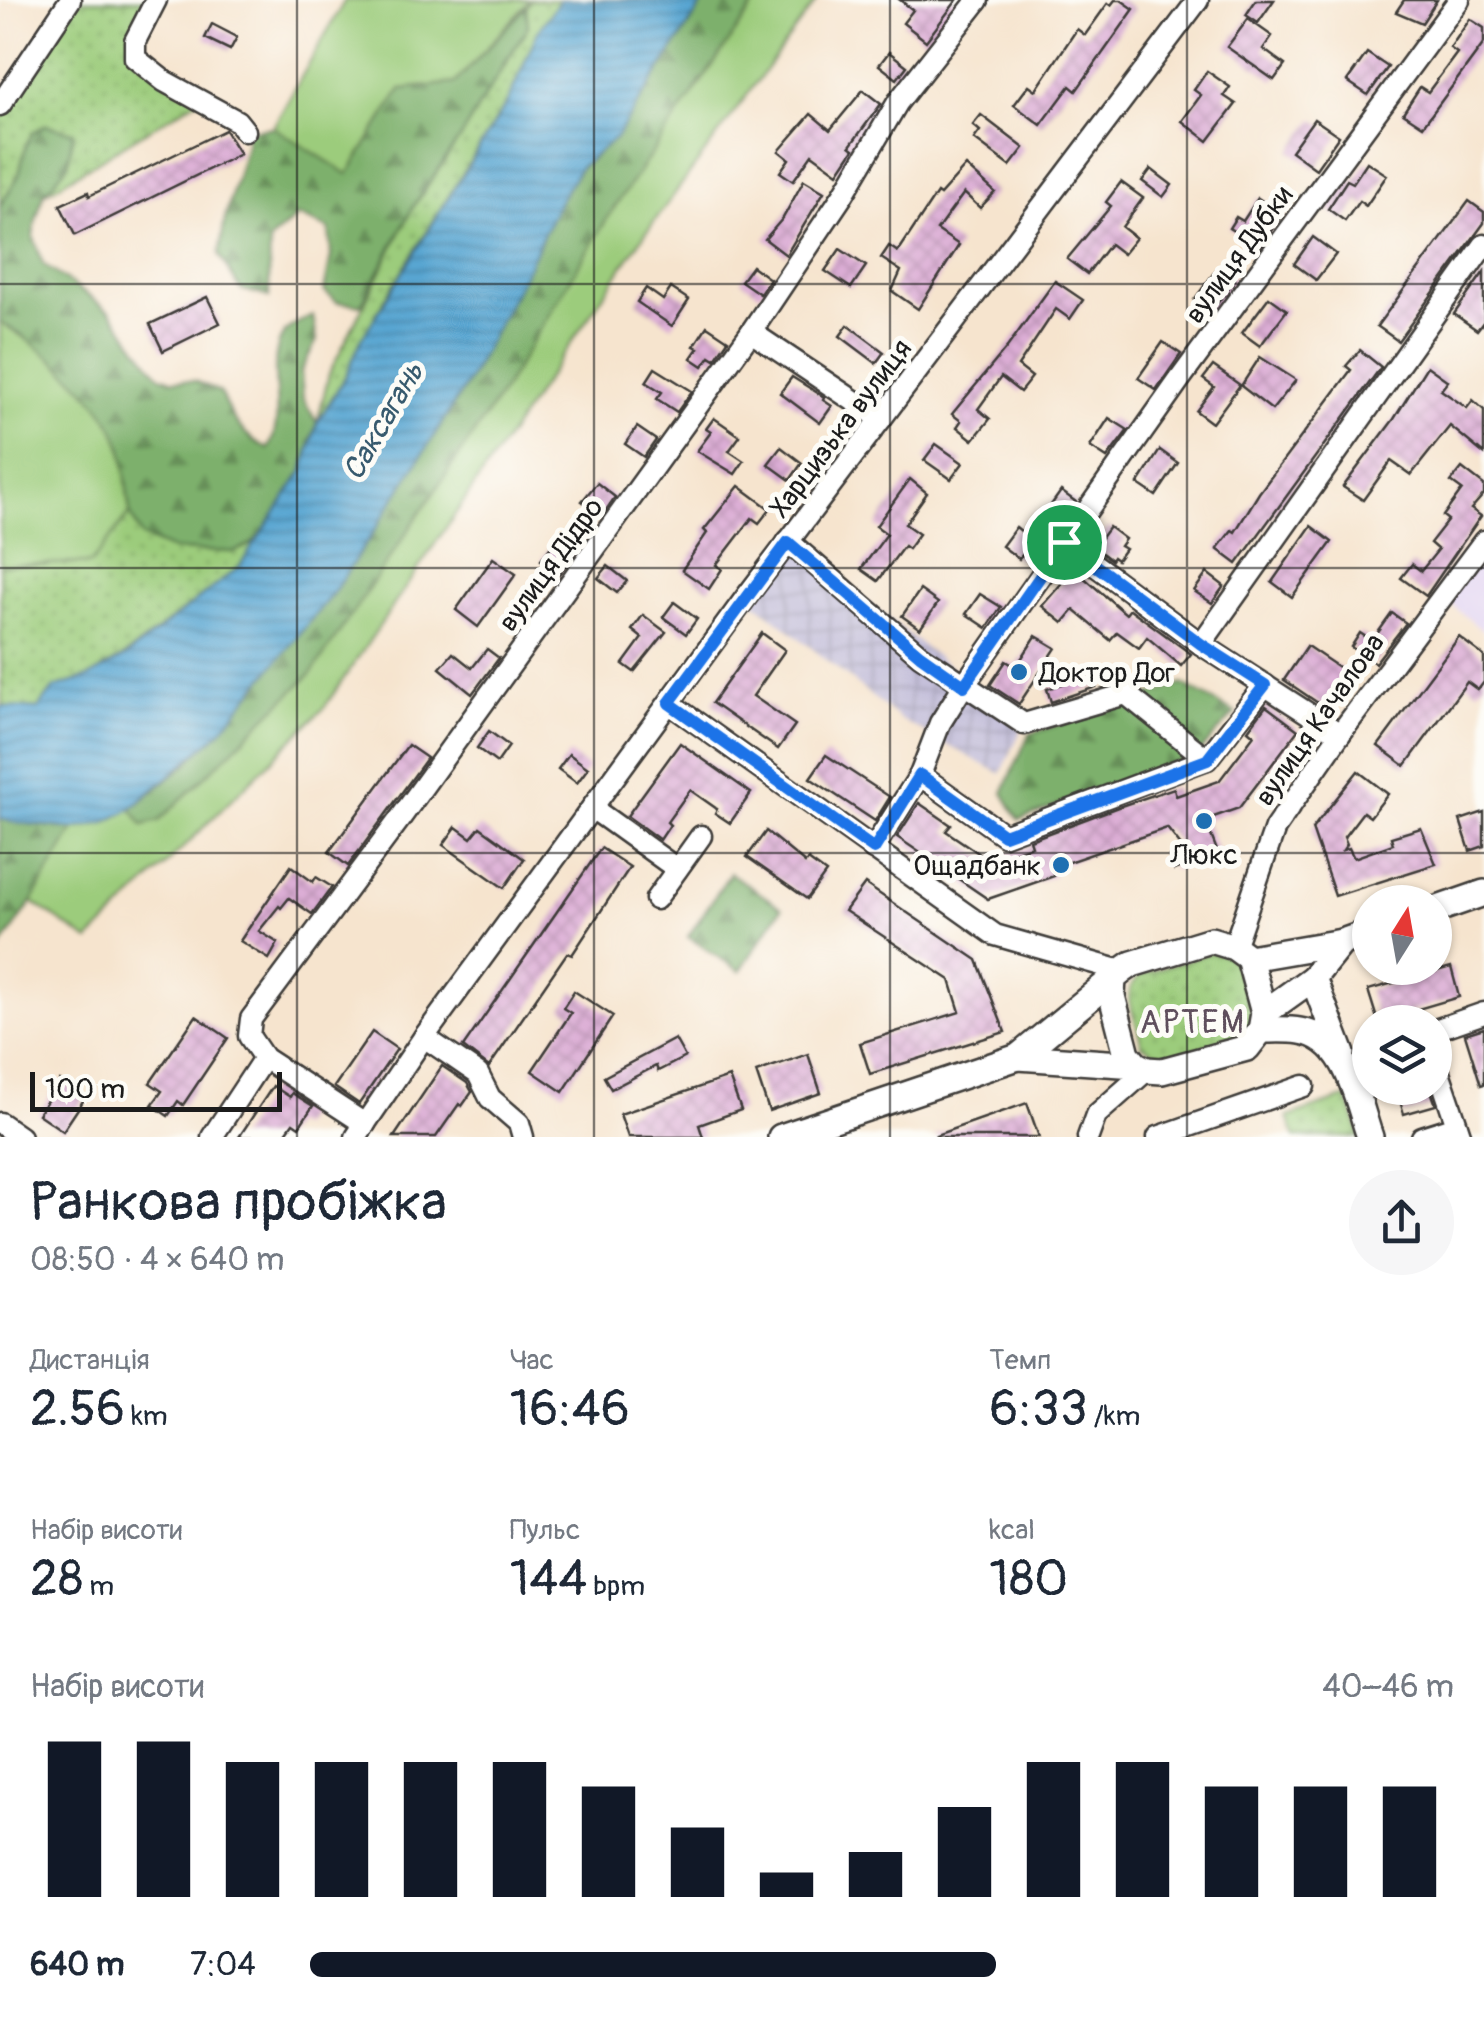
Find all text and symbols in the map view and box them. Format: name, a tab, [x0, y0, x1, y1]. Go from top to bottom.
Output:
street label: вулиця Дубки	[1178, 179, 1301, 330]
street label: Харцизька вулиця	[763, 333, 920, 525]
water label: Саксагань	[335, 356, 432, 487]
street label: вулиця Дідро	[491, 491, 611, 638]
pin	[1022, 500, 1107, 585]
icon: arrive	[1037, 515, 1092, 570]
street label: вулиця Качалова	[1248, 627, 1393, 813]
place label: Доктор Дог	[1038, 656, 1175, 691]
marker: Доктор Дог	[1008, 661, 1030, 683]
marker: Люкс	[1193, 810, 1215, 832]
place label: Люкс	[1169, 838, 1238, 873]
place label: Ощадбанк	[913, 849, 1041, 884]
marker: Ощадбанк	[1050, 854, 1072, 876]
north arrow	[1352, 885, 1452, 985]
map controls	[1352, 885, 1452, 1105]
district label: АРТЕМ	[1140, 1003, 1246, 1043]
button: layers	[1352, 1005, 1452, 1105]
scale bar	[30, 1067, 282, 1112]
text: 100 m	[45, 1072, 125, 1107]
text: Ранкова пробіжка	[30, 1168, 447, 1237]
button: share	[1349, 1170, 1454, 1275]
text: 08:50 · 4 × 640 m	[30, 1240, 284, 1280]
text: Дистанція	[30, 1343, 150, 1378]
text: Час	[510, 1343, 554, 1378]
text: Темп	[989, 1343, 1051, 1378]
text: 2.56	[30, 1378, 125, 1441]
text: 16:46	[510, 1378, 630, 1441]
text: 6:33	[989, 1378, 1088, 1441]
text: km	[125, 1399, 168, 1434]
text: /km	[1088, 1399, 1140, 1434]
text: Набір висоти	[30, 1513, 182, 1548]
text: Пульс	[510, 1513, 580, 1548]
text: kcal	[989, 1513, 1035, 1548]
text: 28	[30, 1548, 83, 1611]
text: 144	[510, 1548, 587, 1611]
text: 180	[989, 1548, 1068, 1611]
text: m	[83, 1569, 114, 1604]
text: bpm	[587, 1569, 645, 1604]
text: Набір висоти	[30, 1667, 204, 1707]
text: 40–46 m	[1322, 1667, 1454, 1707]
text: 640 m	[30, 1945, 124, 1985]
text: 7:04	[190, 1945, 256, 1985]

